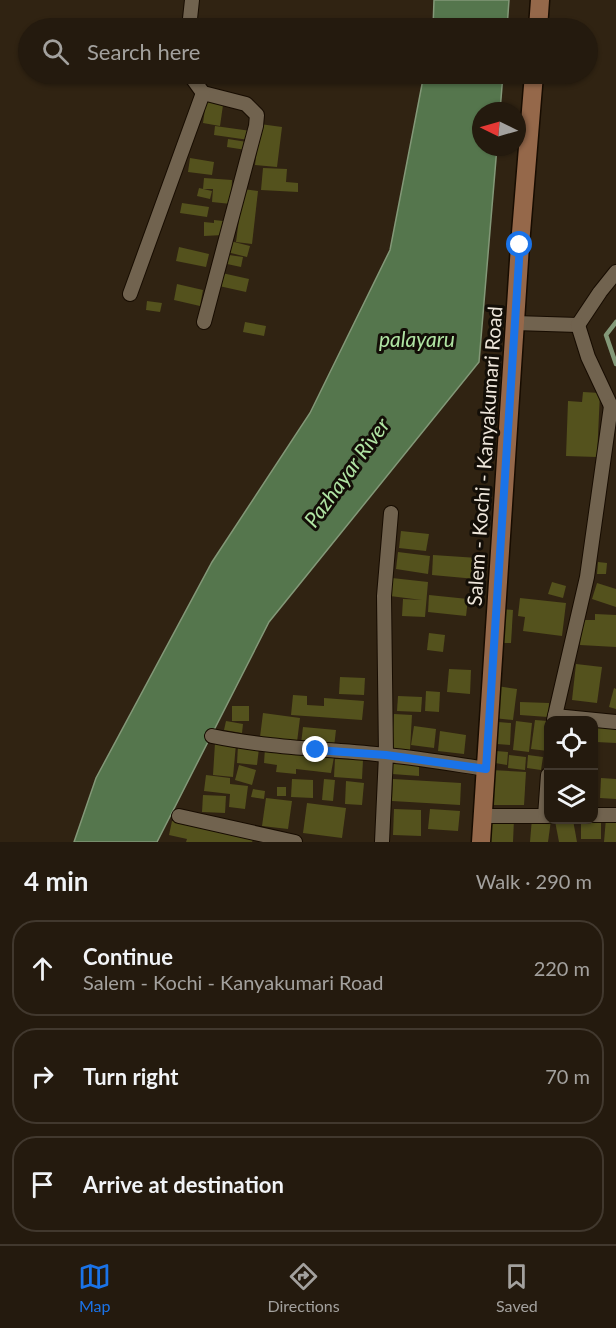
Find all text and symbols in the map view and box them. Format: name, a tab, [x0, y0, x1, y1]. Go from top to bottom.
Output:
search box	[18, 18, 598, 84]
icon: search	[39, 35, 72, 68]
text: Search here	[87, 38, 200, 65]
north arrow	[472, 102, 526, 156]
route start	[506, 231, 532, 257]
street label: Salem - Kochi - Kanyakumari Road	[462, 305, 506, 607]
water label: palayaru	[379, 326, 455, 351]
water label: Pazhayar River	[298, 412, 394, 531]
map controls	[544, 716, 598, 824]
button: locate	[544, 716, 598, 770]
route end	[302, 736, 328, 762]
button: layers	[544, 770, 598, 824]
text: 4 min	[24, 865, 88, 897]
text: Walk · 290 m	[476, 869, 592, 893]
text: Continue	[83, 943, 173, 970]
icon: ahead	[26, 952, 59, 985]
text: 220 m	[534, 956, 590, 980]
text: Salem - Kochi - Kanyakumari Road	[83, 970, 383, 994]
icon: right	[26, 1060, 59, 1093]
text: Turn right	[83, 1063, 178, 1090]
text: 70 m	[545, 1064, 590, 1088]
icon: arrive	[26, 1168, 59, 1201]
text: Arrive at destination	[83, 1171, 284, 1198]
tab: Map	[78, 1260, 111, 1315]
tab: Directions	[267, 1260, 340, 1315]
tab: Saved	[496, 1260, 538, 1315]

